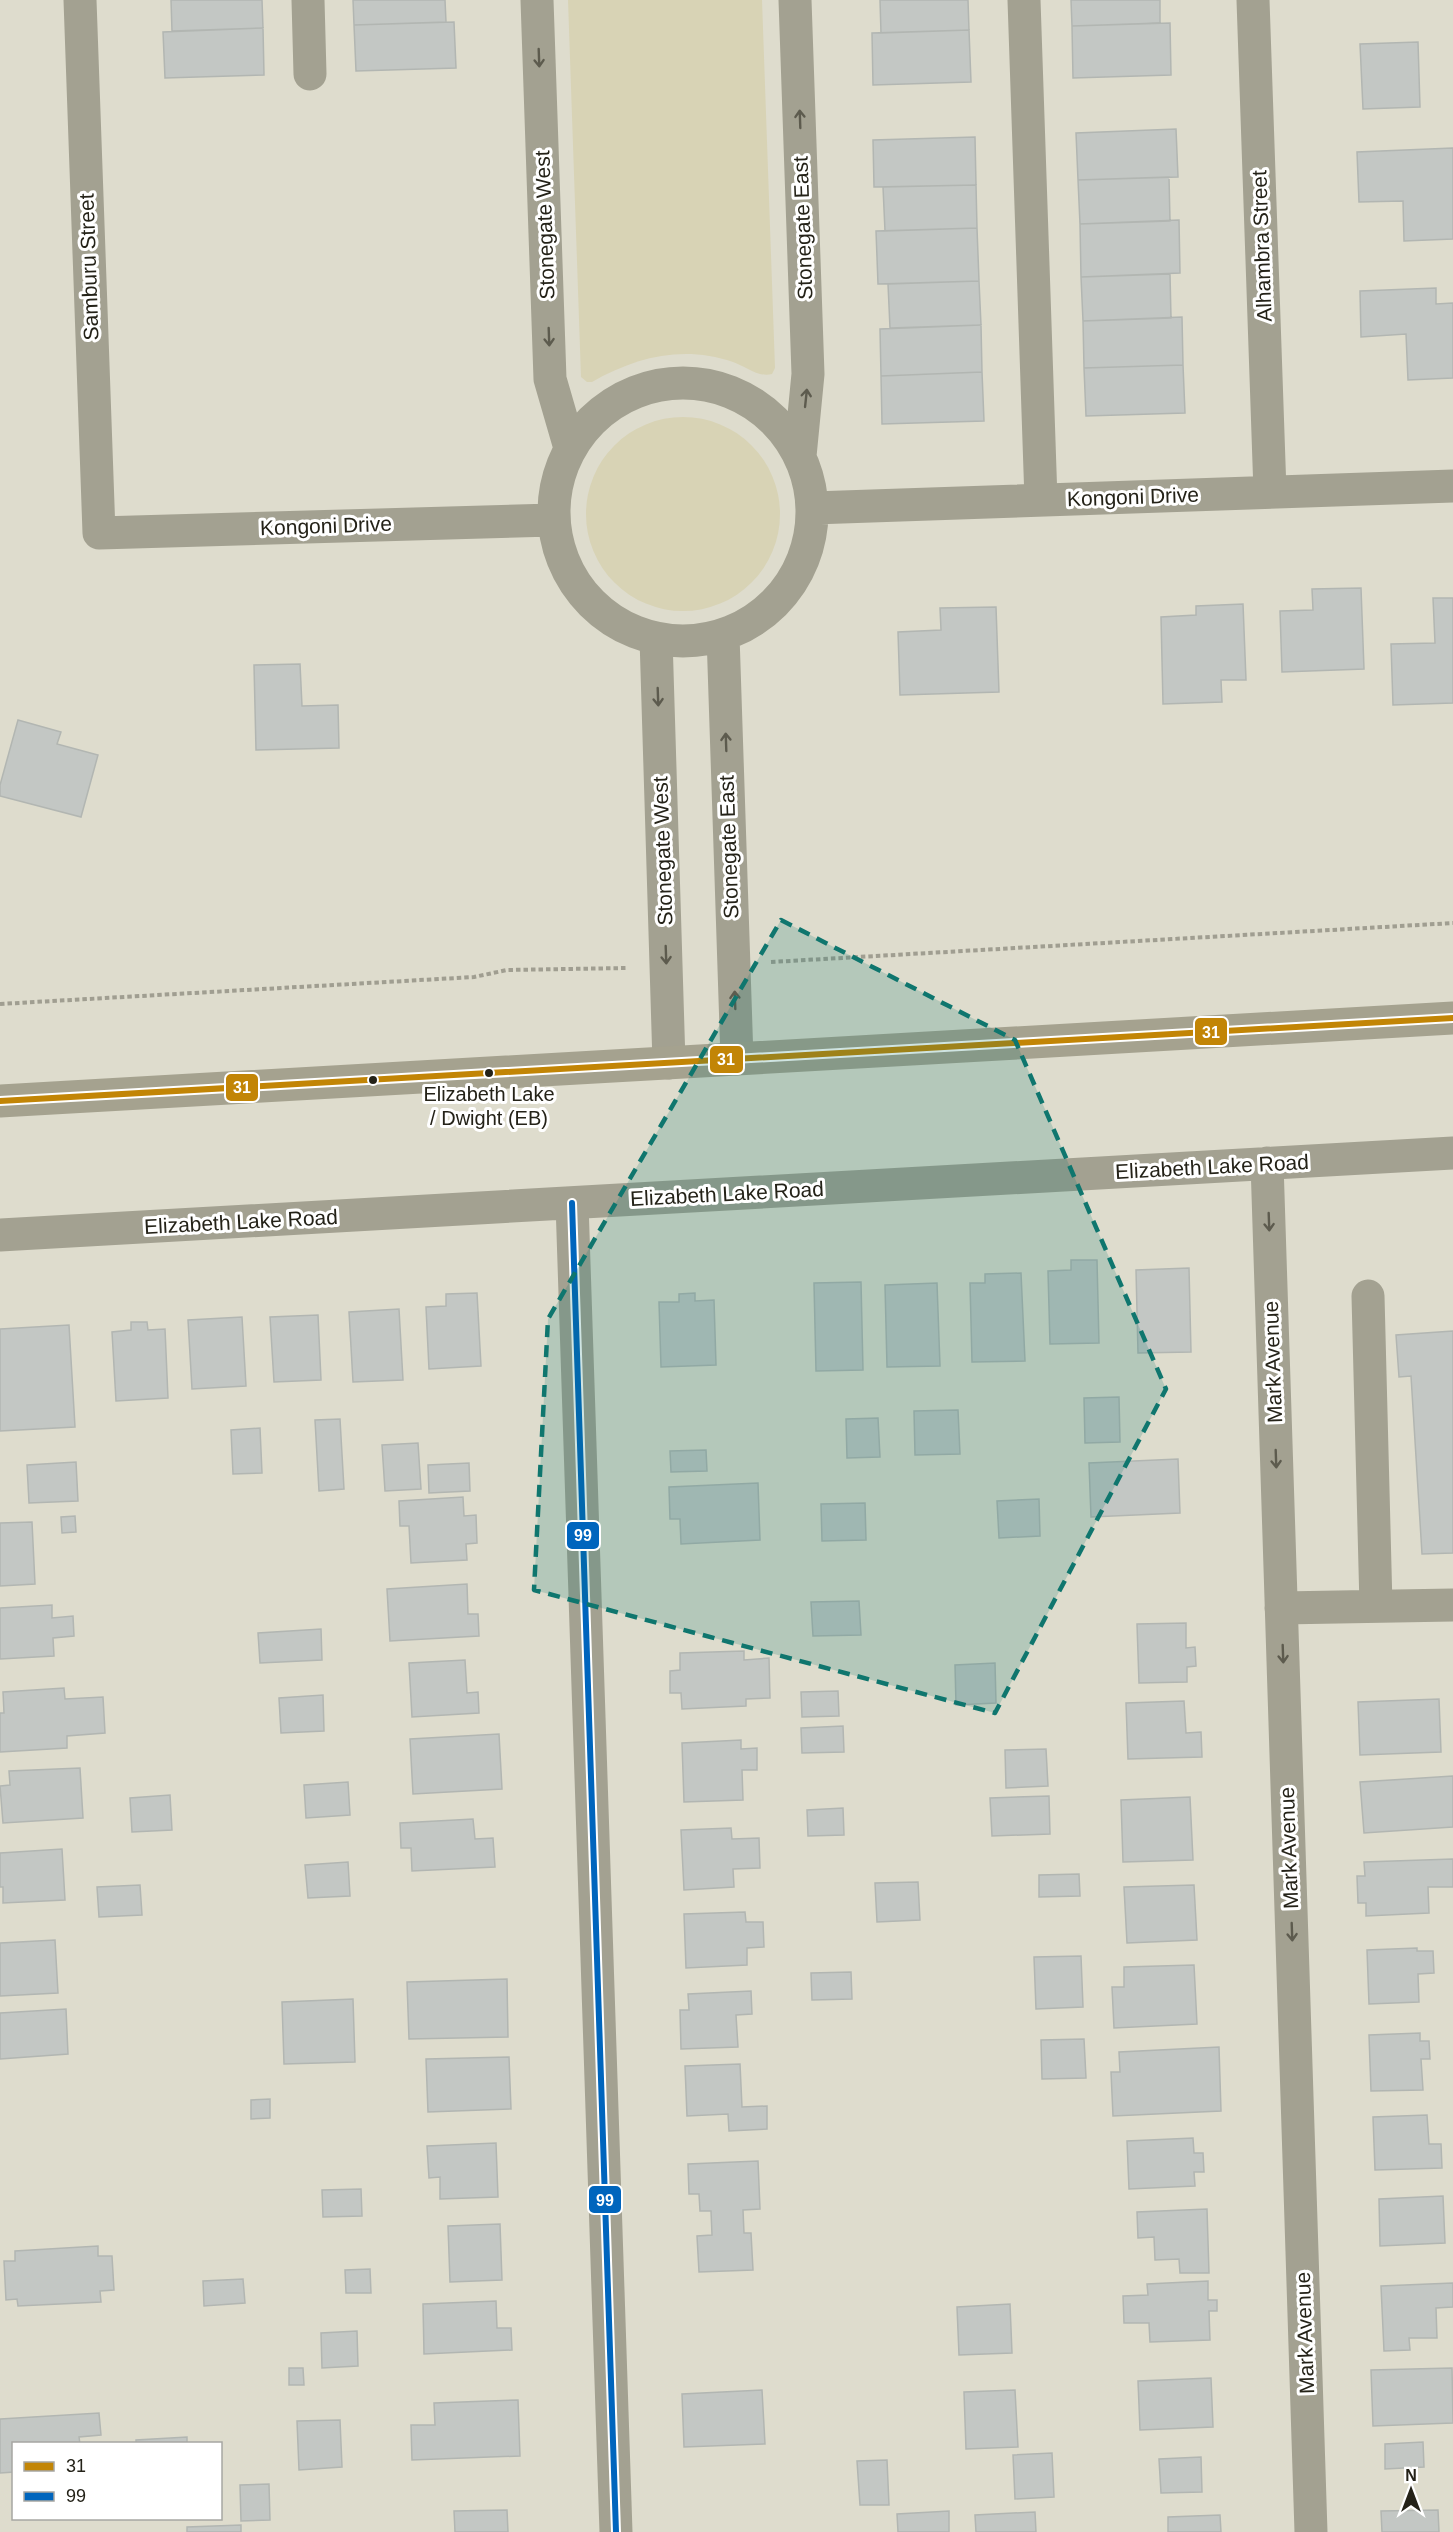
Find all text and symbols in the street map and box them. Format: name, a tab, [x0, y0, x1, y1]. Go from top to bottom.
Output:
one-way arrow	[534, 48, 545, 68]
one-way arrow	[794, 110, 805, 130]
street label: Stonegate West	[530, 150, 559, 300]
street label: Stonegate East	[788, 156, 816, 300]
street label: Alhambra Street	[1247, 170, 1276, 322]
street label: Samburu Street	[74, 193, 103, 341]
one-way arrow	[544, 327, 555, 347]
one-way arrow	[801, 389, 812, 409]
street label: Kongoni Drive	[1067, 483, 1199, 510]
street label: Kongoni Drive	[260, 512, 392, 539]
one-way arrow	[653, 686, 664, 706]
one-way arrow	[720, 733, 731, 753]
street label: Stonegate East	[714, 775, 742, 919]
street label: Stonegate West	[648, 776, 677, 926]
one-way arrow	[660, 944, 672, 964]
one-way arrow	[729, 991, 740, 1011]
line badge: 31	[1194, 1017, 1228, 1046]
text: 31	[1202, 1024, 1220, 1041]
line badge: 31	[709, 1045, 744, 1074]
text: 31	[717, 1051, 735, 1068]
marker: Elizabeth Lake / Dwight (EB)	[483, 1067, 495, 1079]
line badge: 31	[225, 1073, 259, 1102]
unlabelled marker	[367, 1074, 379, 1086]
text: 31	[233, 1079, 251, 1096]
place label: Elizabeth Lake / Dwight (EB)	[423, 1083, 555, 1129]
street label: Elizabeth Lake Road	[1115, 1150, 1309, 1183]
street label: Elizabeth Lake Road	[630, 1177, 824, 1210]
street label: Elizabeth Lake Road	[144, 1205, 338, 1238]
one-way arrow	[1263, 1211, 1274, 1231]
street label: Mark Avenue	[1259, 1301, 1286, 1423]
one-way arrow	[1271, 1448, 1282, 1468]
line badge: 99	[566, 1521, 600, 1550]
text: 99	[574, 1527, 592, 1544]
one-way arrow	[1277, 1643, 1289, 1663]
street label: Mark Avenue	[1275, 1787, 1302, 1909]
one-way arrow	[1286, 1922, 1298, 1942]
line badge: 99	[588, 2185, 622, 2214]
text: 99	[596, 2192, 614, 2209]
street label: Mark Avenue	[1291, 2272, 1318, 2394]
legend	[12, 2442, 222, 2520]
text: 31	[66, 2456, 86, 2476]
north arrow	[1381, 2460, 1441, 2520]
text: N	[1405, 2467, 1417, 2484]
text: 99	[66, 2486, 86, 2506]

